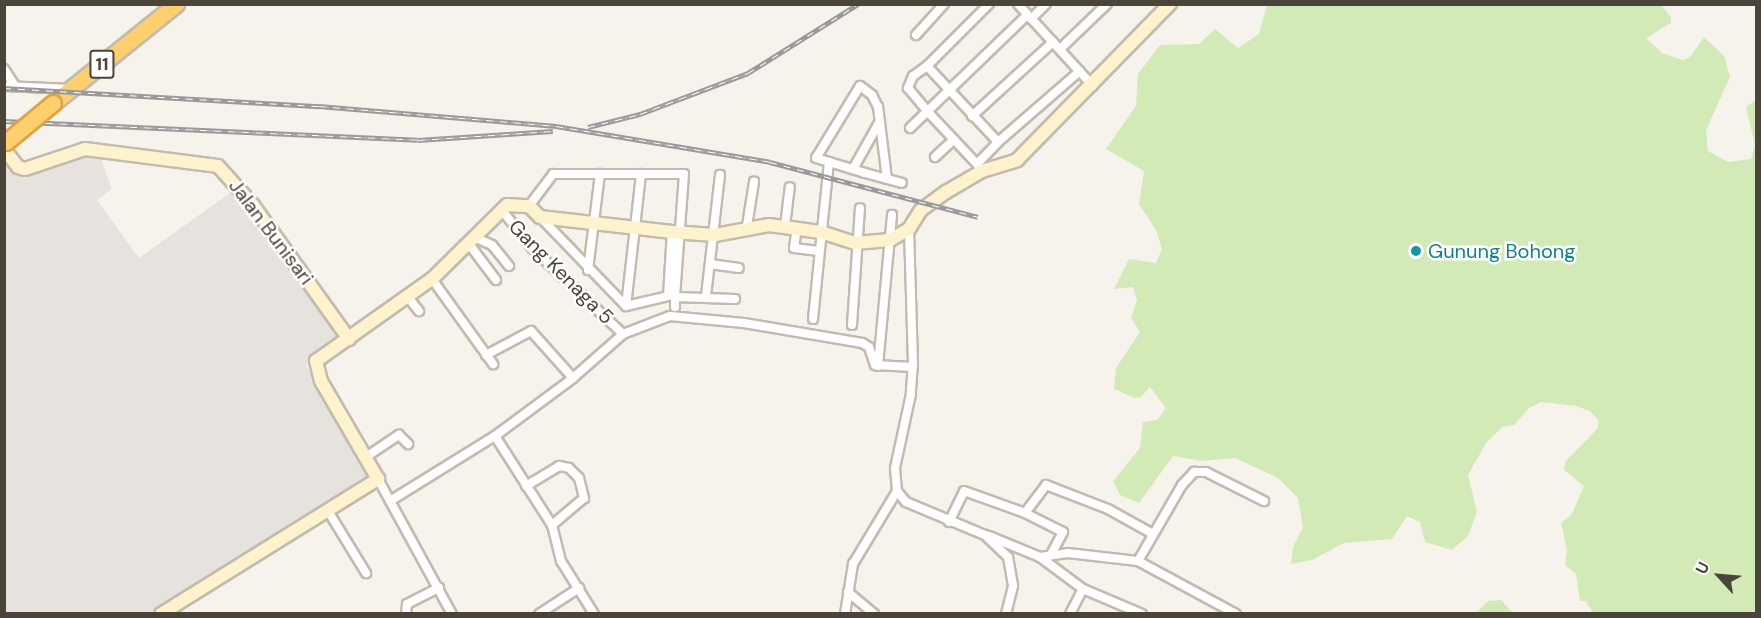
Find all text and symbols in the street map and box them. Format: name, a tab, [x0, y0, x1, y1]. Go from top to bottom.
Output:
road number: 11	[88, 49, 116, 79]
street label: Jalan Bunisari	[224, 174, 318, 290]
street label: Gang Kenaga 5	[504, 215, 618, 329]
place label: Gunung Bohong	[1428, 239, 1575, 263]
marker: Gunung Bohong	[1409, 244, 1423, 258]
north arrow	[1689, 546, 1749, 606]
text: U	[1691, 558, 1714, 577]

